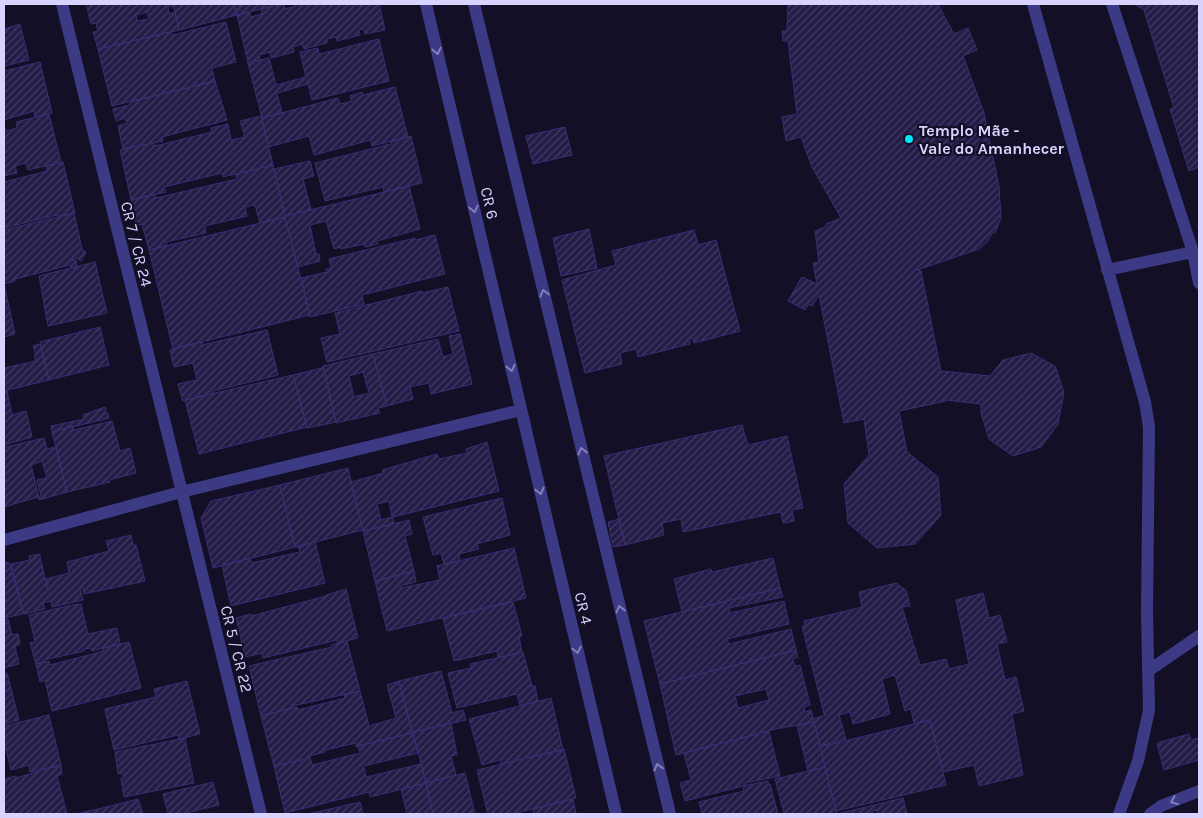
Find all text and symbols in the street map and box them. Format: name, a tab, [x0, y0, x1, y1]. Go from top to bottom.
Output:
one-way arrow	[431, 47, 442, 56]
place label: Templo Mãe - Vale do Amanhecer	[919, 121, 1065, 158]
marker: Templo Mãe - Vale do Amanhecer	[903, 133, 915, 145]
street label: CR 6	[477, 185, 502, 221]
street label: CR 7 / CR 24	[117, 200, 156, 289]
one-way arrow	[468, 205, 479, 214]
one-way arrow	[539, 288, 550, 297]
one-way arrow	[505, 363, 516, 372]
one-way arrow	[577, 446, 588, 455]
one-way arrow	[534, 487, 545, 496]
street label: CR 4	[571, 590, 596, 626]
street label: CR 5 / CR 22	[217, 604, 256, 695]
one-way arrow	[615, 604, 626, 613]
one-way arrow	[571, 645, 582, 654]
one-way arrow	[653, 762, 664, 771]
one-way arrow	[1170, 794, 1179, 805]

